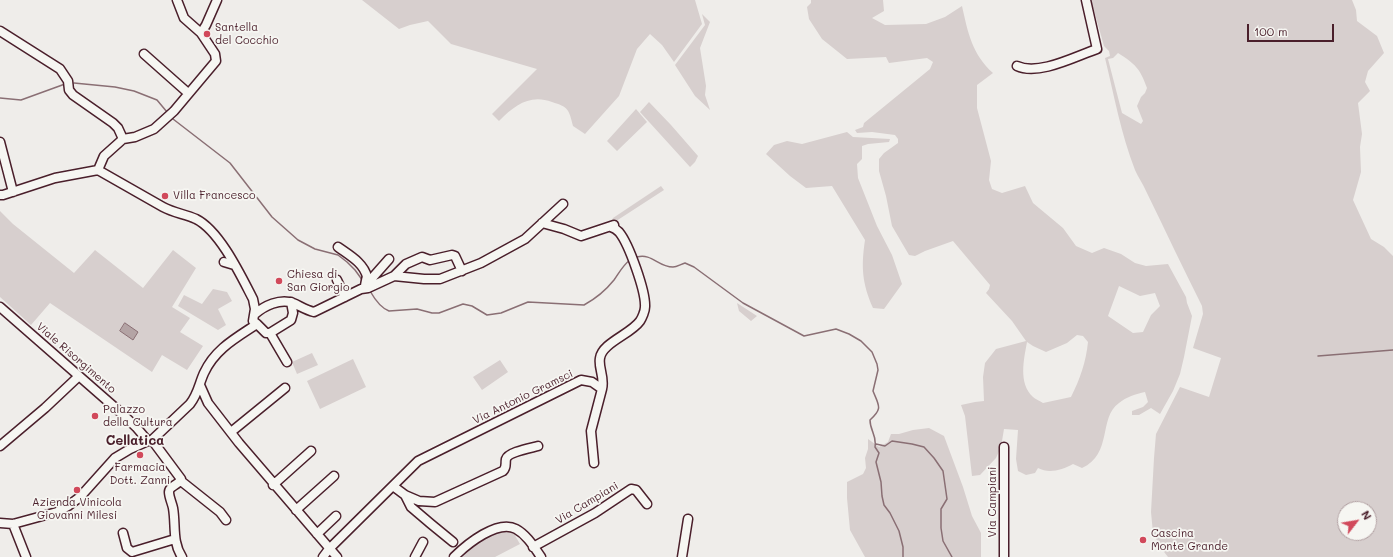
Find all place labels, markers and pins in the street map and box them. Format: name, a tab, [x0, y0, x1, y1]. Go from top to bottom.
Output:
place label: Santella del Cocchio	[215, 21, 278, 47]
marker: Santella del Cocchio	[202, 29, 212, 39]
place label: Villa Francesco	[173, 189, 256, 203]
marker: Villa Francesco	[160, 191, 170, 201]
place label: Chiesa di San Giorgio	[287, 268, 349, 294]
marker: Chiesa di San Giorgio	[274, 276, 284, 286]
place label: Palazzo della Cultura	[103, 403, 173, 429]
marker: Palazzo della Cultura	[90, 411, 100, 421]
marker: Farmacia Dott. Zanni	[135, 450, 145, 460]
place label: Farmacia Dott. Zanni	[110, 461, 170, 487]
marker: Azienda Vinicola Giovanni Milesi	[72, 485, 82, 495]
place label: Azienda Vinicola Giovanni Milesi	[32, 496, 122, 522]
place label: Cascina Monte Grande	[1151, 527, 1228, 553]
marker: Cascina Monte Grande	[1138, 535, 1148, 545]

